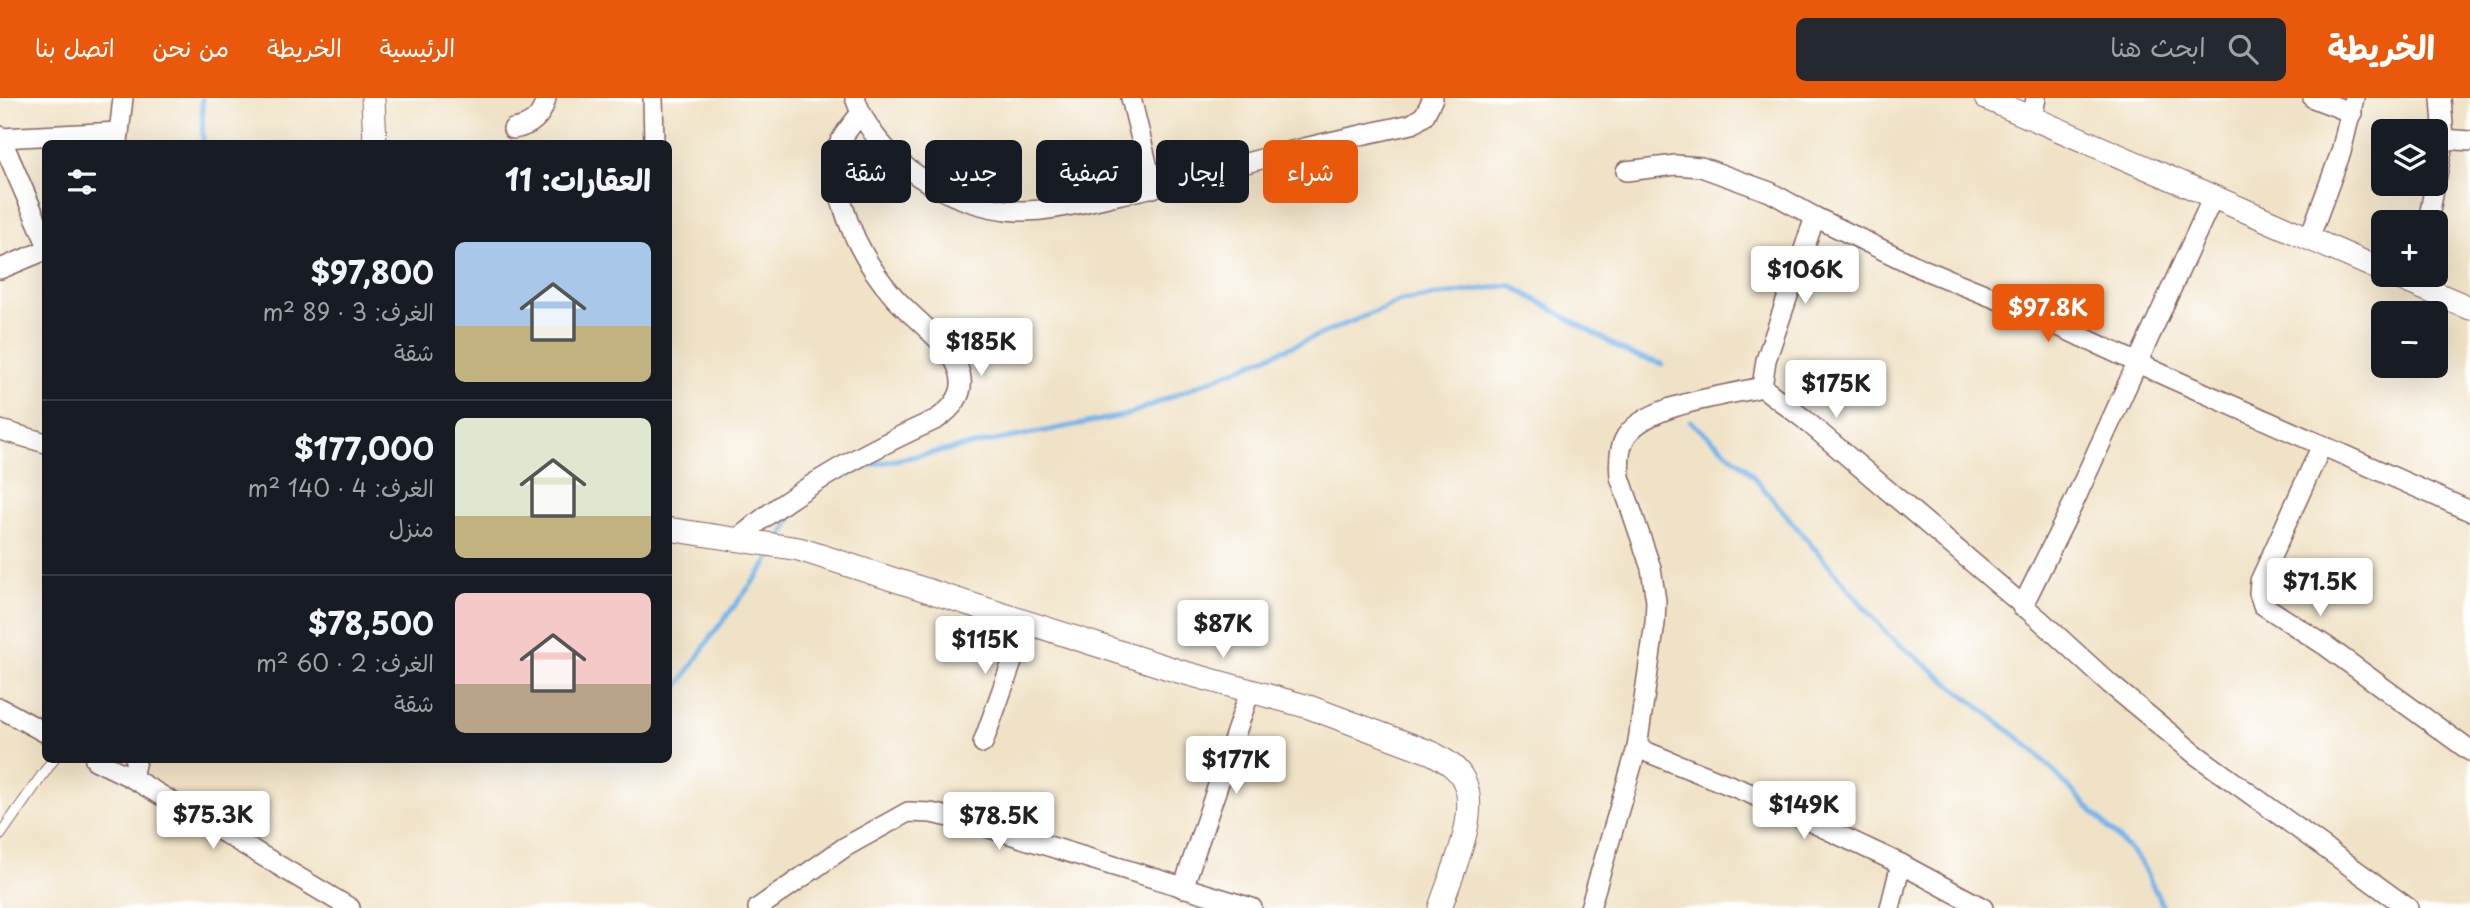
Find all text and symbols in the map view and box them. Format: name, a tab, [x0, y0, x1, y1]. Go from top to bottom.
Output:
search box	[1796, 18, 2286, 81]
text: الخريطة	[2328, 21, 2435, 71]
text: ابحث هنا	[2110, 27, 2206, 66]
text: اتصل بنا	[35, 29, 115, 65]
text: من نحن	[153, 29, 229, 65]
text: الخريطة	[267, 29, 342, 65]
text: الرئيسية	[380, 29, 455, 65]
icon: search	[2224, 30, 2262, 68]
map controls	[2371, 119, 2448, 378]
button: layers	[2371, 119, 2448, 196]
chip: شقة	[821, 140, 911, 203]
chip: جديد	[925, 140, 1022, 203]
chip: تصفية	[1036, 140, 1142, 203]
chip: إيجار	[1156, 140, 1249, 203]
chip: شراء	[1263, 140, 1358, 203]
text: العقارات: 11	[505, 156, 651, 201]
icon: filters	[63, 163, 101, 201]
button: +	[2371, 210, 2448, 287]
pin: $106K	[1756, 246, 1854, 306]
text: $97,800	[311, 249, 434, 294]
text: $106K	[1767, 251, 1843, 286]
icon: home	[511, 270, 595, 354]
pin: $97.8K	[1991, 285, 2105, 344]
text: $97.8K	[2008, 289, 2088, 324]
text: الغرف: 3 · 89 m²	[262, 294, 434, 329]
button: −	[2371, 301, 2448, 378]
pin: $185K	[932, 318, 1030, 378]
text: $185K	[946, 323, 1016, 358]
text: شقة	[394, 334, 434, 369]
pin: $175K	[1787, 360, 1885, 420]
text: $175K	[1801, 365, 1871, 400]
text: $177,000	[294, 425, 434, 470]
icon: home	[511, 446, 595, 530]
text: الغرف: 4 · 140 m²	[248, 470, 434, 505]
text: منزل	[389, 510, 434, 545]
pin: $71.5K	[2263, 559, 2377, 618]
text: $71.5K	[2283, 563, 2357, 598]
text: $78,500	[308, 600, 434, 645]
pin: $87K	[1182, 601, 1264, 660]
text: $87K	[1193, 605, 1253, 640]
pin: $115K	[936, 616, 1034, 676]
icon: home	[511, 621, 595, 705]
text: $115K	[951, 621, 1019, 656]
text: الغرف: 2 · 60 m²	[256, 645, 434, 680]
text: شقة	[394, 685, 434, 720]
pin: $177K	[1187, 736, 1285, 796]
text: $177K	[1202, 741, 1270, 776]
pin: $149K	[1755, 782, 1853, 841]
text: $149K	[1769, 786, 1839, 821]
pin: $75.3K	[156, 792, 270, 851]
pin: $78.5K	[942, 792, 1056, 852]
text: $75.3K	[173, 796, 253, 831]
text: $78.5K	[959, 797, 1039, 832]

